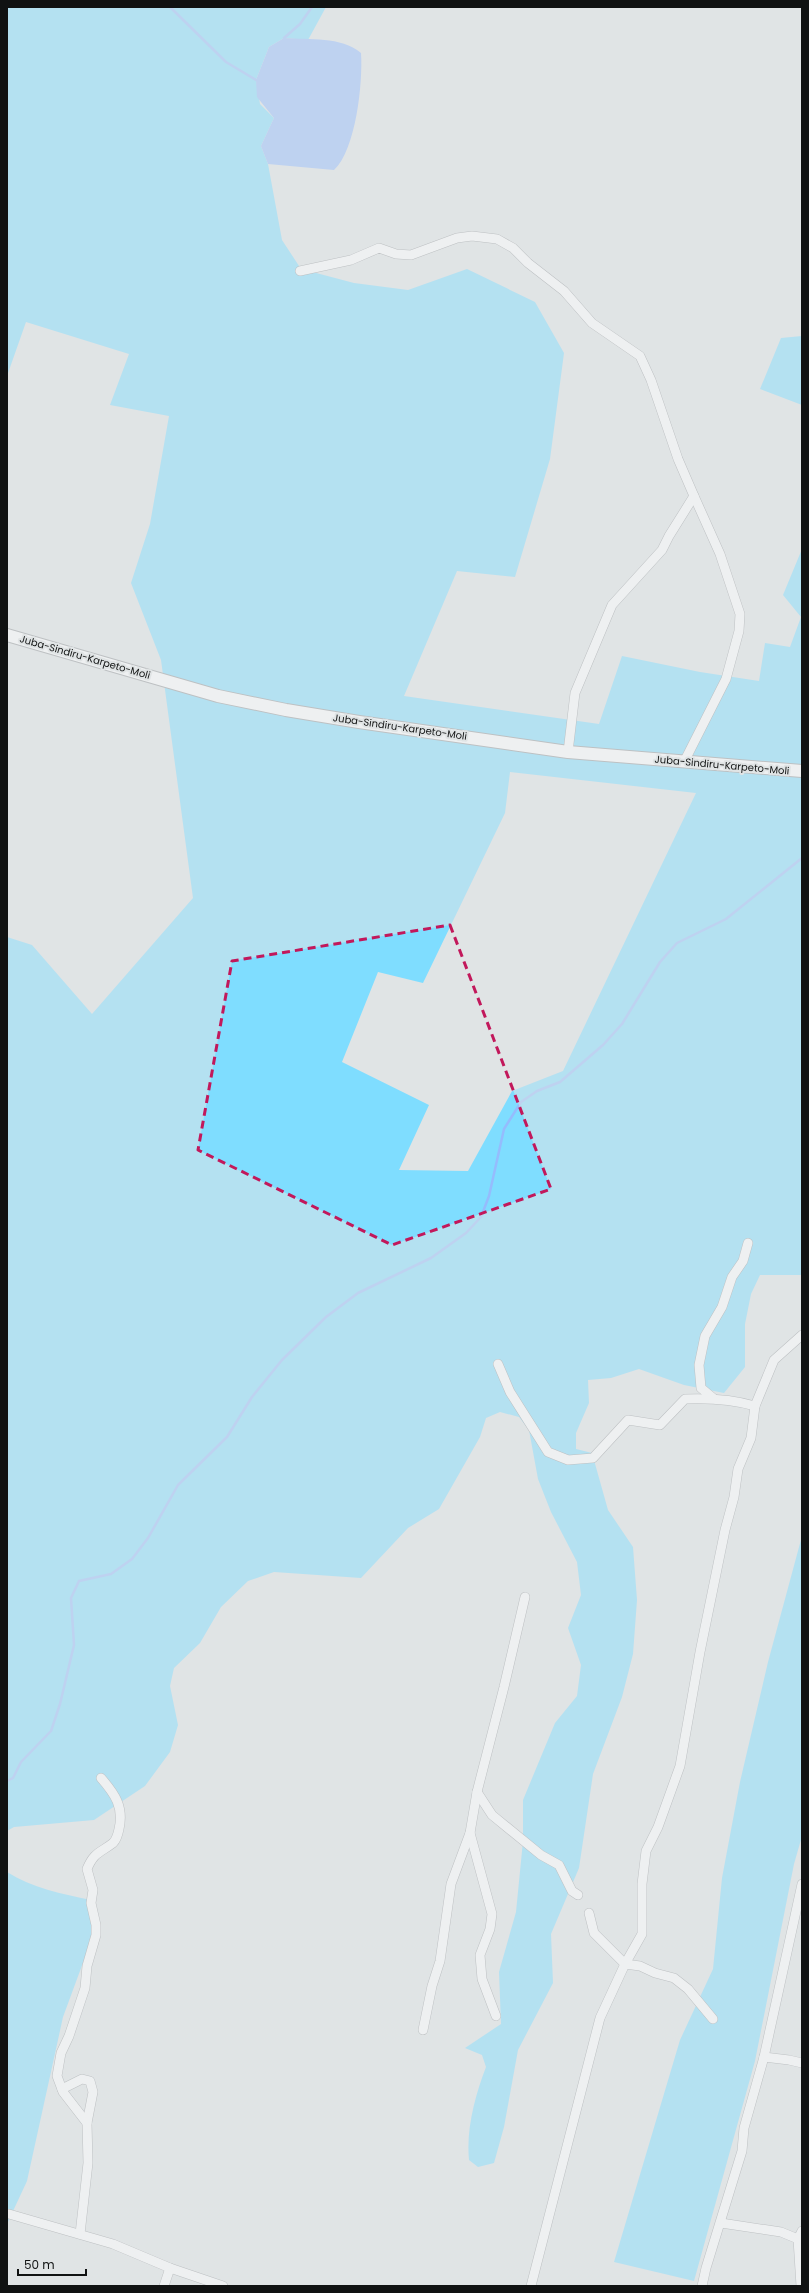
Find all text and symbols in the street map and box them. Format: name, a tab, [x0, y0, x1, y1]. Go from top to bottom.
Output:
street label: Juba-Sindiru-Karpeto-Moli	[18, 631, 152, 683]
street label: Juba-Sindiru-Karpeto-Moli	[332, 710, 468, 744]
street label: Juba-Sindiru-Karpeto-Moli	[654, 752, 790, 778]
scale bar	[18, 2251, 86, 2277]
text: 50 m	[24, 2256, 55, 2273]

